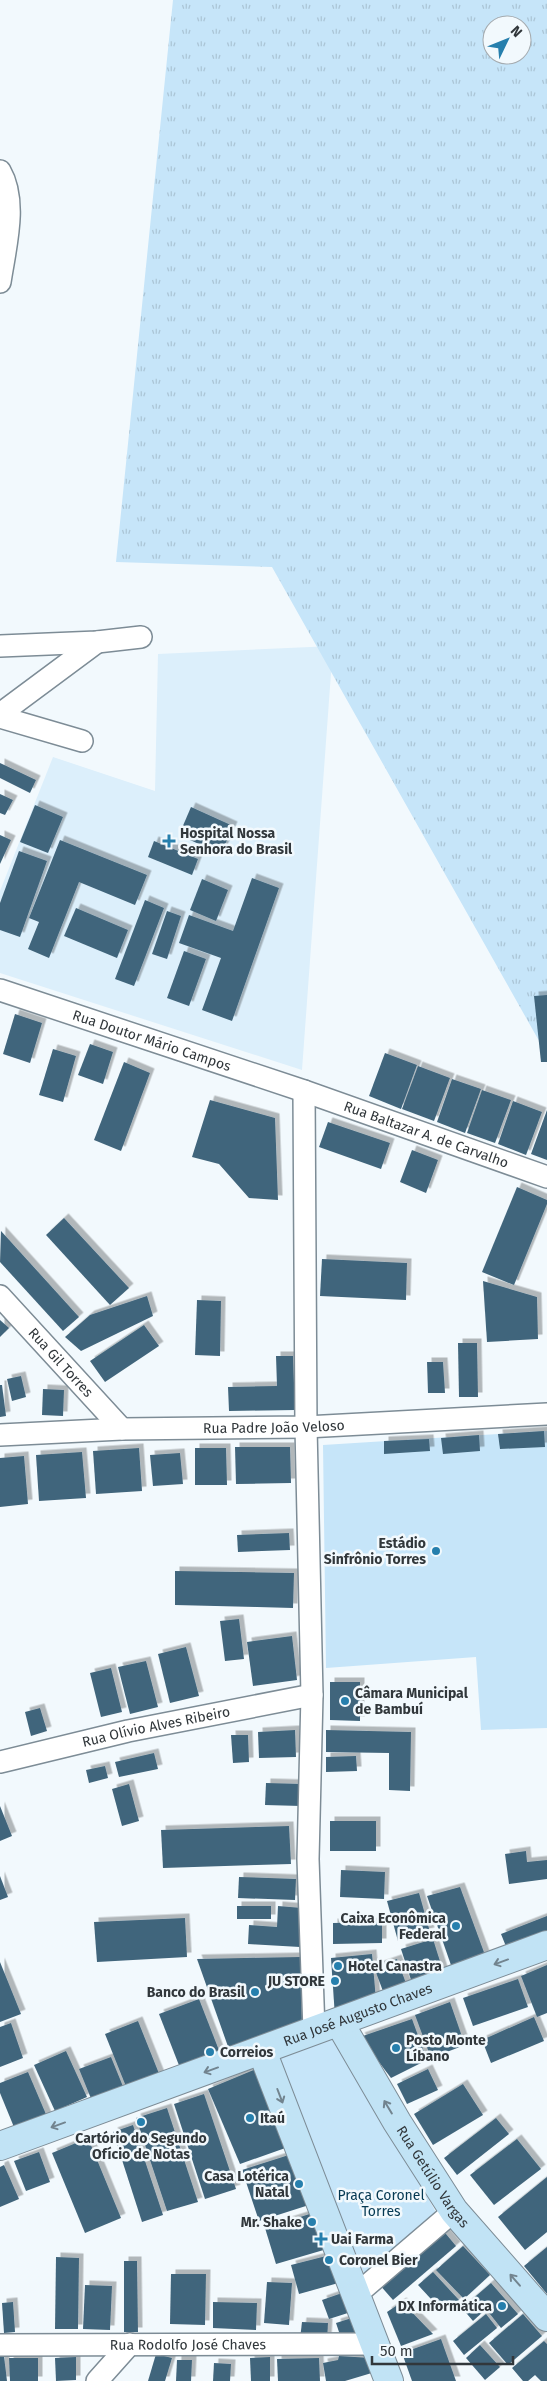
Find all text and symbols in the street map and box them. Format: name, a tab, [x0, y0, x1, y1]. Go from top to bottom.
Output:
north arrow	[482, 15, 532, 65]
text: N	[507, 22, 526, 41]
place label: Hospital Nossa Senhora do Brasil	[180, 825, 293, 858]
marker: Hospital Nossa Senhora do Brasil	[162, 834, 176, 848]
street label: Rua Doutor Mário Campos	[70, 1007, 233, 1075]
street label: Rua Baltazar A. de Carvalho	[341, 1098, 511, 1172]
street label: Rua Gil Torres	[25, 1325, 97, 1401]
street label: Rua Padre João Veloso	[203, 1417, 345, 1437]
place label: Estádio Sinfrônio Torres	[324, 1535, 426, 1568]
marker: Estádio Sinfrônio Torres	[430, 1545, 442, 1557]
place label: Câmara Municipal de Bambuí	[355, 1685, 469, 1718]
marker: Câmara Municipal de Bambuí	[339, 1695, 351, 1707]
street label: Rua Olívio Alves Ribeiro	[80, 1703, 231, 1751]
place label: Caixa Econômica Federal	[341, 1910, 447, 1943]
marker: Caixa Econômica Federal	[450, 1920, 462, 1932]
place label: Hotel Canastra	[348, 1958, 442, 1975]
one-way arrow	[494, 1958, 510, 1967]
marker: Hotel Canastra	[332, 1960, 344, 1972]
place label: JU STORE	[267, 1973, 325, 1990]
marker: JU STORE	[329, 1975, 341, 1987]
street label: Rua José Augusto Chaves	[281, 1980, 435, 2050]
place label: Banco do Brasil	[147, 1984, 246, 2001]
marker: Banco do Brasil	[249, 1986, 261, 1998]
place label: Posto Monte Líbano	[406, 2032, 486, 2065]
marker: Posto Monte Líbano	[390, 2042, 402, 2054]
place label: Correios	[220, 2044, 274, 2061]
marker: Correios	[204, 2046, 216, 2058]
one-way arrow	[204, 2066, 219, 2075]
one-way arrow	[276, 2088, 285, 2104]
one-way arrow	[383, 2101, 393, 2115]
place label: Itaú	[260, 2110, 285, 2127]
marker: Itaú	[244, 2112, 256, 2124]
marker: Cartório do Segundo Ofício de Notas	[135, 2116, 147, 2128]
one-way arrow	[51, 2121, 66, 2130]
street label: Rua Getúlio Vargas	[393, 2123, 473, 2232]
place label: Cartório do Segundo Ofício de Notas	[75, 2130, 207, 2163]
place label: Casa Lotérica Natal	[204, 2168, 290, 2201]
marker: Casa Lotérica Natal	[293, 2178, 305, 2190]
park label: Praça Coronel Torres	[337, 2187, 425, 2220]
place label: Mr. Shake	[241, 2214, 302, 2231]
marker: Mr. Shake	[306, 2216, 318, 2228]
place label: Uai Farma	[331, 2231, 394, 2248]
marker: Uai Farma	[315, 2233, 327, 2245]
place label: Coronel Bier	[339, 2252, 418, 2269]
marker: Coronel Bier	[323, 2254, 335, 2266]
one-way arrow	[509, 2274, 520, 2287]
place label: DX Informática	[398, 2298, 492, 2315]
marker: DX Informática	[496, 2300, 508, 2312]
scale bar	[372, 2334, 513, 2366]
street label: Rua Rodolfo José Chaves	[110, 2336, 267, 2354]
text: 50 m	[380, 2342, 413, 2360]

